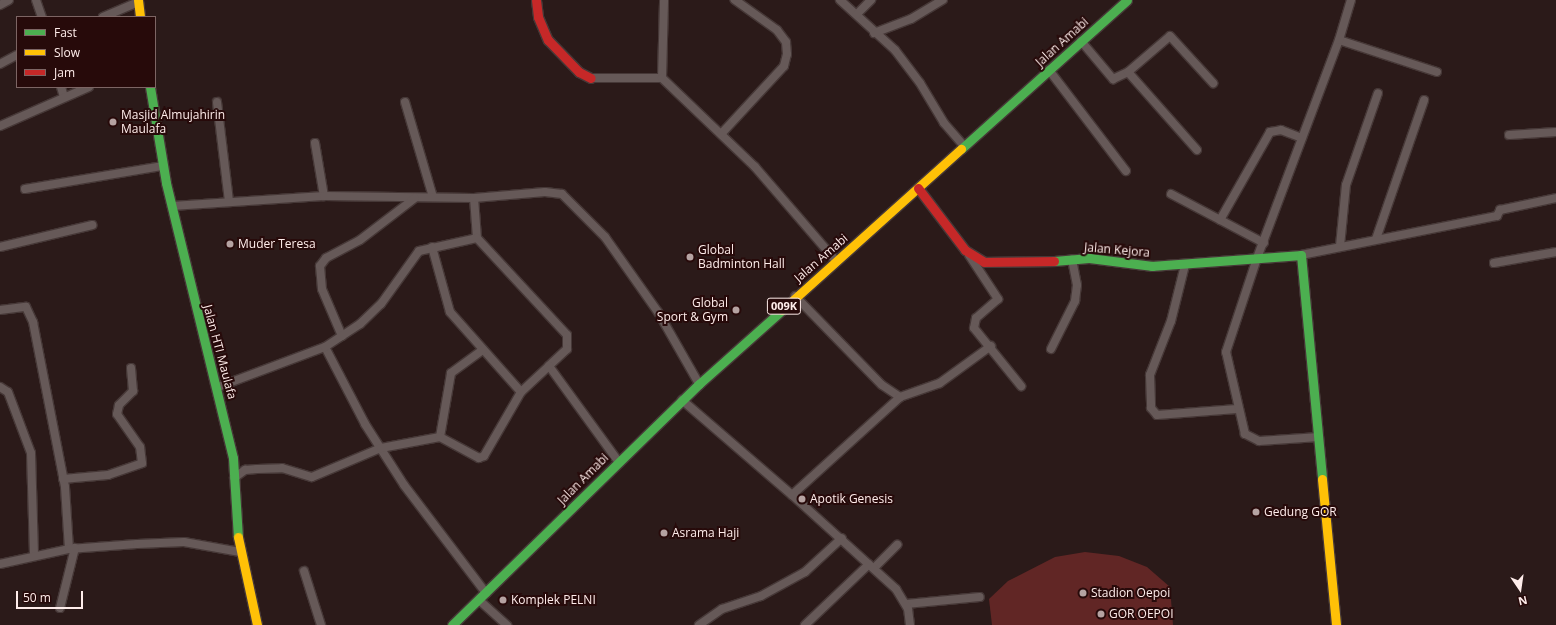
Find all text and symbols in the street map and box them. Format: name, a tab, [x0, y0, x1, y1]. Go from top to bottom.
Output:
street label: Jalan Amabi	[1033, 15, 1091, 69]
legend	[16, 16, 156, 88]
text: Fast	[54, 24, 77, 41]
text: Slow	[54, 44, 80, 61]
text: Jam	[54, 64, 75, 81]
place label: Masjid Almujahirin Maulafa	[121, 108, 225, 136]
marker: Masjid Almujahirin Maulafa	[108, 117, 118, 127]
street label: Jalan Amabi	[791, 231, 851, 285]
place label: Muder Teresa	[238, 237, 316, 251]
marker: Muder Teresa	[225, 239, 235, 249]
street label: Jalan Kejora	[1084, 240, 1150, 260]
place label: Global Badminton Hall	[698, 243, 785, 271]
marker: Global Badminton Hall	[685, 252, 695, 262]
place label: Global Sport & Gym	[657, 296, 728, 324]
road number: 009K	[766, 297, 802, 315]
street label: Jalan HTI Maulafa	[200, 303, 240, 401]
marker: Global Sport & Gym	[731, 305, 741, 315]
street label: Jalan Amabi	[555, 451, 611, 507]
place label: Apotik Genesis	[810, 492, 893, 506]
marker: Apotik Genesis	[797, 494, 807, 504]
place label: Gedung GOR	[1264, 505, 1337, 519]
marker: Gedung GOR	[1251, 507, 1261, 517]
place label: Asrama Haji	[672, 526, 739, 540]
marker: Asrama Haji	[659, 528, 669, 538]
north arrow	[1500, 569, 1540, 609]
scale bar	[18, 583, 85, 609]
place label: Stadion Oepoi	[1091, 586, 1170, 600]
marker: Stadion Oepoi	[1078, 588, 1088, 598]
text: 50 m	[23, 589, 51, 606]
place label: Komplek PELNI	[511, 593, 596, 607]
text: N	[1517, 593, 1529, 609]
marker: Komplek PELNI	[498, 595, 508, 605]
place label: GOR OEPOI	[1109, 607, 1173, 621]
marker: GOR OEPOI	[1096, 609, 1106, 619]

